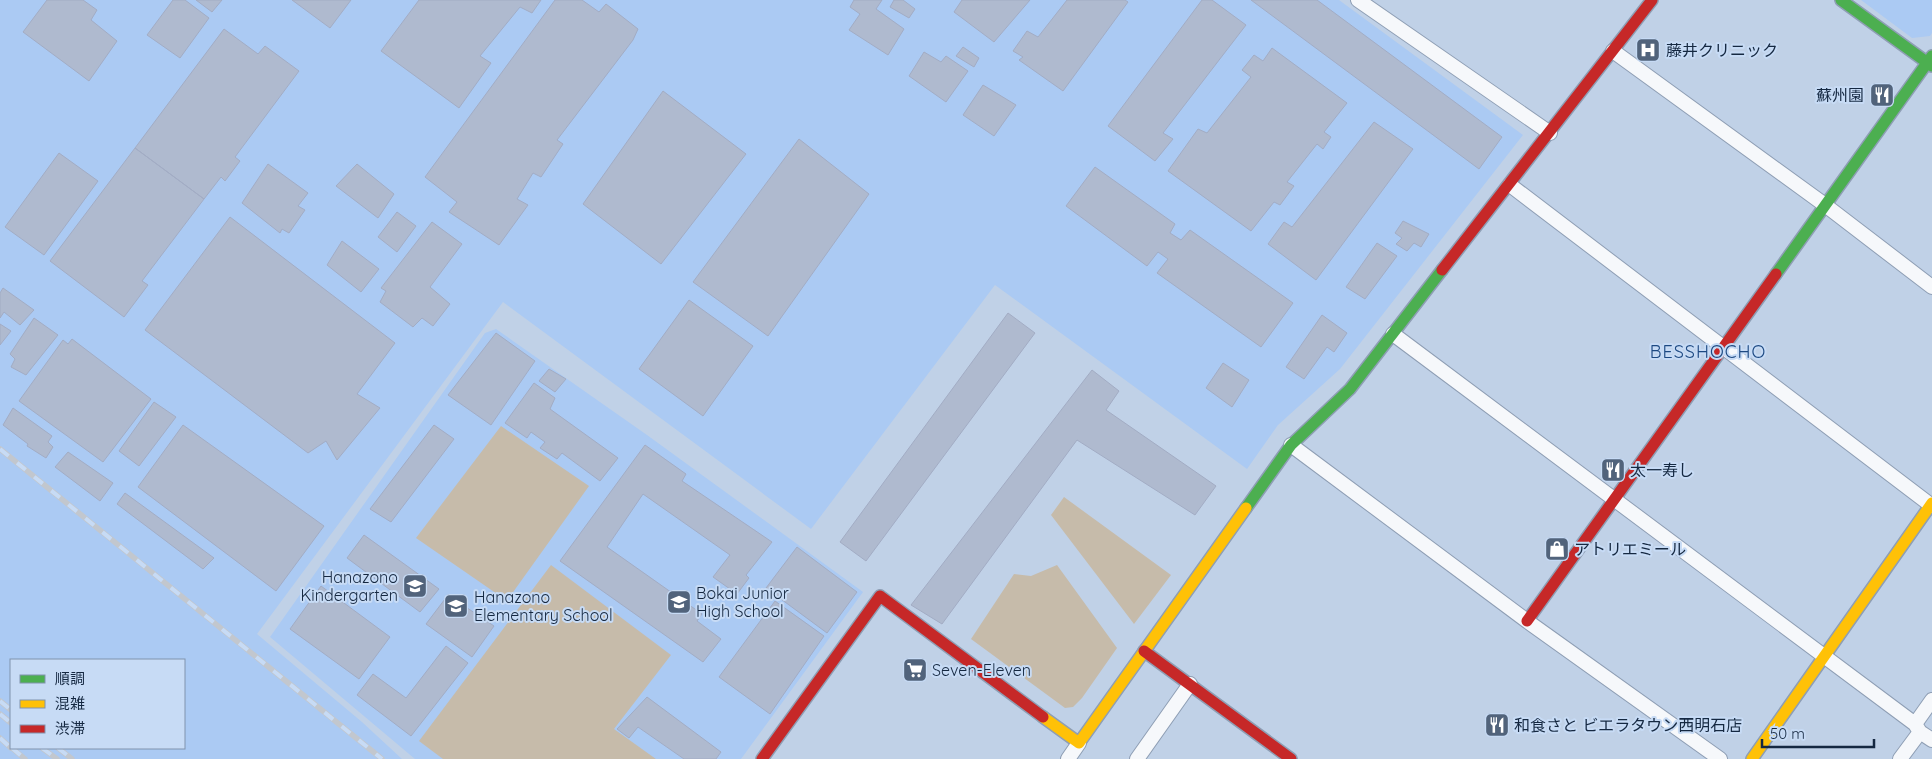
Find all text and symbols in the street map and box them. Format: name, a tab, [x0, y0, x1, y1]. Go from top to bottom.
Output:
hospital icon: 藤井クリニック	[1635, 37, 1661, 63]
place label: 藤井クリニック	[1666, 40, 1778, 60]
restaurant icon: 蘇州園	[1869, 82, 1895, 108]
place label: 蘇州園	[1816, 85, 1864, 105]
district label: BESSHOCHO	[1650, 340, 1766, 363]
restaurant icon: 太一寿し	[1600, 457, 1626, 483]
place label: 太一寿し	[1630, 460, 1694, 480]
shop icon: アトリエミール	[1544, 536, 1570, 562]
place label: アトリエミール	[1574, 539, 1686, 559]
place label: Hanazono Kindergarten	[300, 567, 398, 605]
school or university icon: Hanazono Kindergarten	[402, 573, 428, 599]
place label: Bokai Junior High School	[696, 583, 789, 621]
place label: Hanazono Elementary School	[474, 587, 613, 625]
school or university icon: Bokai Junior High School	[666, 589, 692, 615]
school or university icon: Hanazono Elementary School	[443, 593, 469, 619]
supermarket icon: Seven-Eleven	[902, 657, 928, 683]
legend	[10, 659, 185, 749]
place label: Seven-Eleven	[932, 660, 1031, 680]
text: 順調	[55, 669, 85, 688]
text: 混雑	[55, 694, 85, 713]
restaurant icon: 和食さと ビエラタウン西明石店	[1484, 712, 1510, 738]
place label: 和食さと ビエラタウン西明石店	[1514, 715, 1742, 735]
scale bar	[1762, 716, 1874, 748]
text: 渋滞	[55, 719, 85, 738]
text: 50 m	[1770, 724, 1805, 743]

